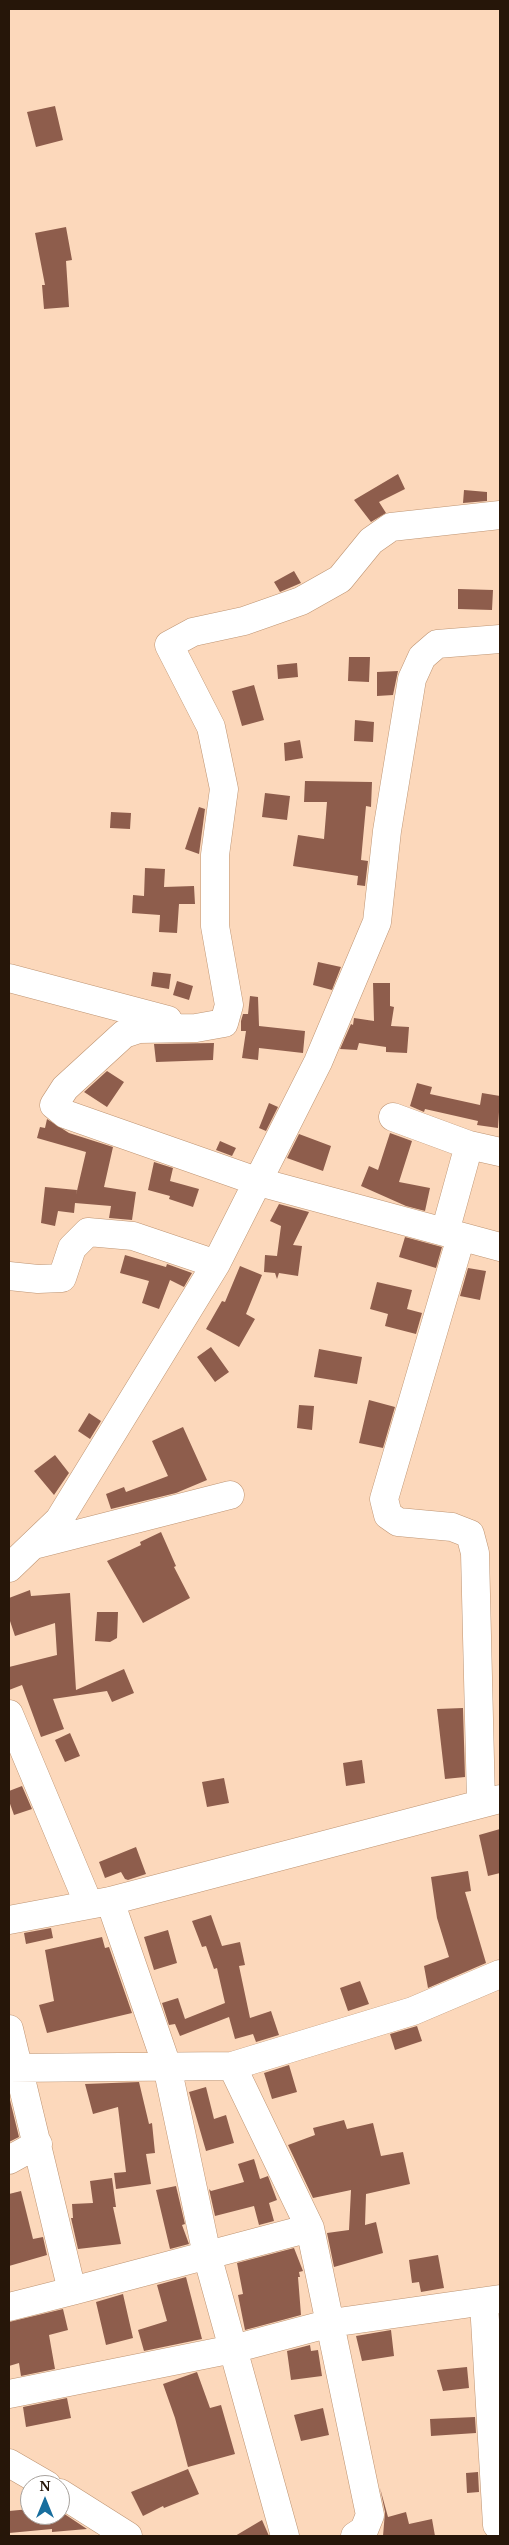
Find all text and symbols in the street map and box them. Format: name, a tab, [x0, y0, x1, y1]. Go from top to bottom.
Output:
north arrow	[20, 2475, 70, 2525]
text: N	[39, 2476, 51, 2495]

